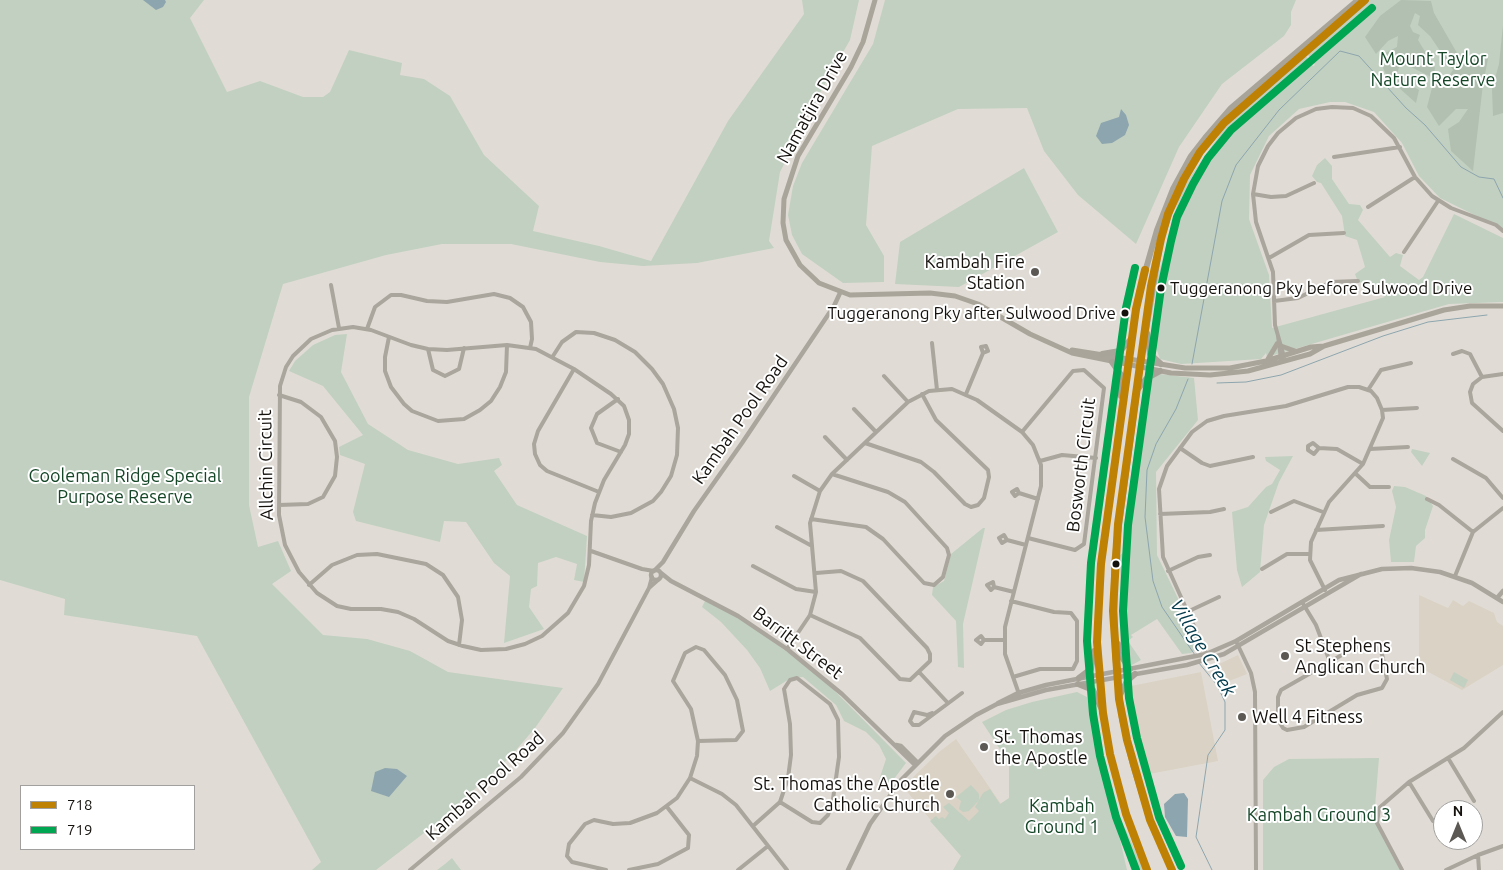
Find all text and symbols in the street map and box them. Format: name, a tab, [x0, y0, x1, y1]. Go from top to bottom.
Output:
street label: Namatjira Drive	[772, 47, 852, 167]
park label: Mount Taylor Nature Reserve	[1370, 48, 1496, 90]
place label: Kambah Fire Station	[925, 251, 1025, 294]
marker: Kambah Fire Station	[1029, 266, 1041, 278]
place label: Tuggeranong Pky before Sulwood Drive	[1170, 278, 1472, 298]
marker: Tuggeranong Pky before Sulwood Drive	[1156, 283, 1166, 293]
place label: Tuggeranong Pky after Sulwood Drive	[828, 303, 1116, 323]
marker: Tuggeranong Pky after Sulwood Drive	[1120, 308, 1130, 318]
street label: Kambah Pool Road	[688, 352, 792, 488]
street label: Bosworth Circuit	[1062, 397, 1100, 533]
street label: Allchin Circuit	[254, 409, 278, 521]
park label: Cooleman Ridge Special Purpose Reserve	[28, 465, 222, 508]
unlabelled marker	[1111, 559, 1121, 569]
water label: Village Creek	[1165, 595, 1241, 701]
street label: Barritt Street	[749, 602, 847, 684]
place label: St Stephens Anglican Church	[1295, 635, 1425, 678]
marker: St Stephens Anglican Church	[1279, 650, 1291, 662]
place label: Well 4 Fitness	[1252, 706, 1363, 728]
marker: Well 4 Fitness	[1236, 711, 1248, 723]
place label: St. Thomas the Apostle	[994, 726, 1088, 769]
street label: Kambah Pool Road	[421, 727, 549, 845]
marker: St. Thomas the Apostle	[978, 741, 990, 753]
place label: St. Thomas the Apostle Catholic Church	[753, 773, 940, 816]
legend	[20, 785, 195, 850]
marker: St. Thomas the Apostle Catholic Church	[944, 788, 956, 800]
park label: Kambah Ground 1	[1025, 795, 1099, 838]
text: 718	[67, 796, 92, 813]
north arrow	[1433, 800, 1483, 850]
text: N	[1453, 803, 1463, 819]
park label: Kambah Ground 3	[1247, 804, 1391, 826]
text: 719	[67, 821, 92, 838]

